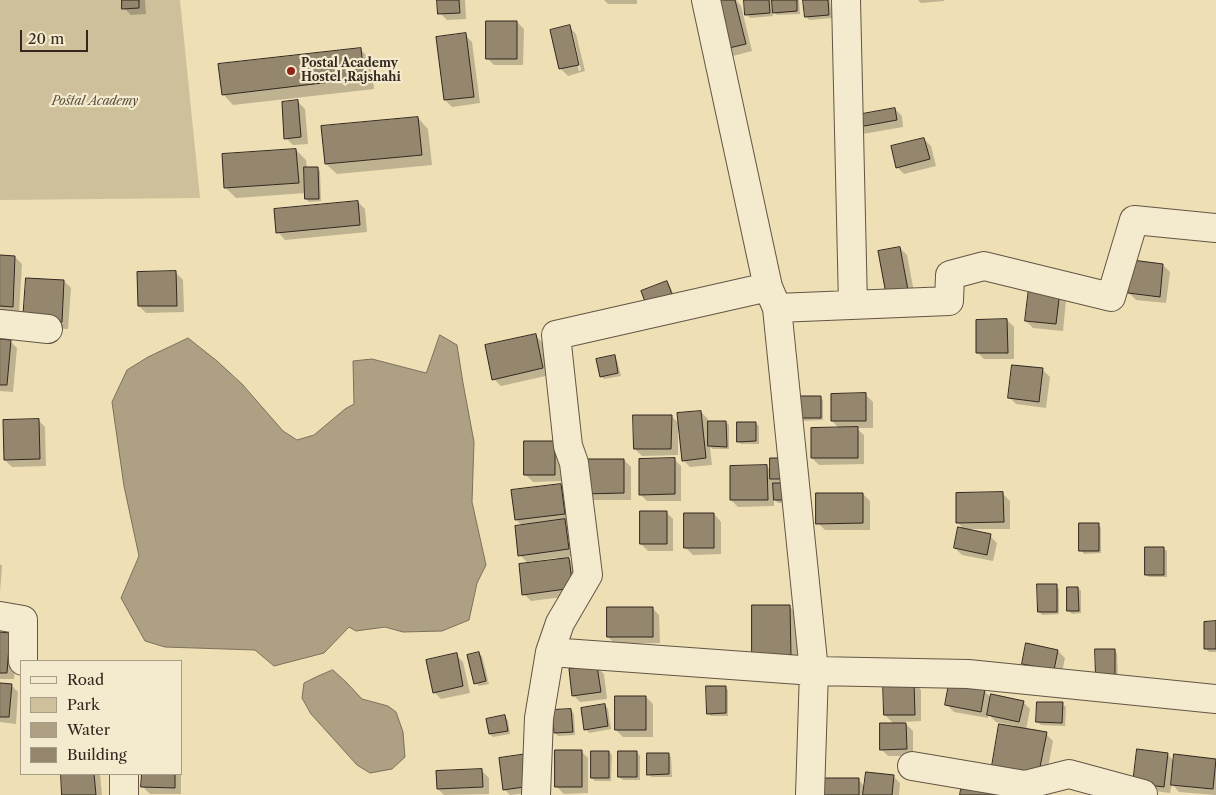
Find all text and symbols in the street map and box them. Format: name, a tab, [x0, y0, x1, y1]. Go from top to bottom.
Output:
scale bar	[22, 20, 90, 52]
text: 20 m	[28, 29, 64, 48]
place label: Postal Academy Hostel ,Rajshahi	[301, 57, 401, 85]
marker: Postal Academy Hostel ,Rajshahi	[285, 65, 297, 77]
park label: Postal Academy	[52, 95, 138, 109]
legend	[20, 660, 182, 775]
text: Road	[67, 670, 104, 689]
text: Park	[67, 695, 100, 714]
text: Water	[67, 720, 110, 739]
text: Building	[67, 745, 127, 764]

